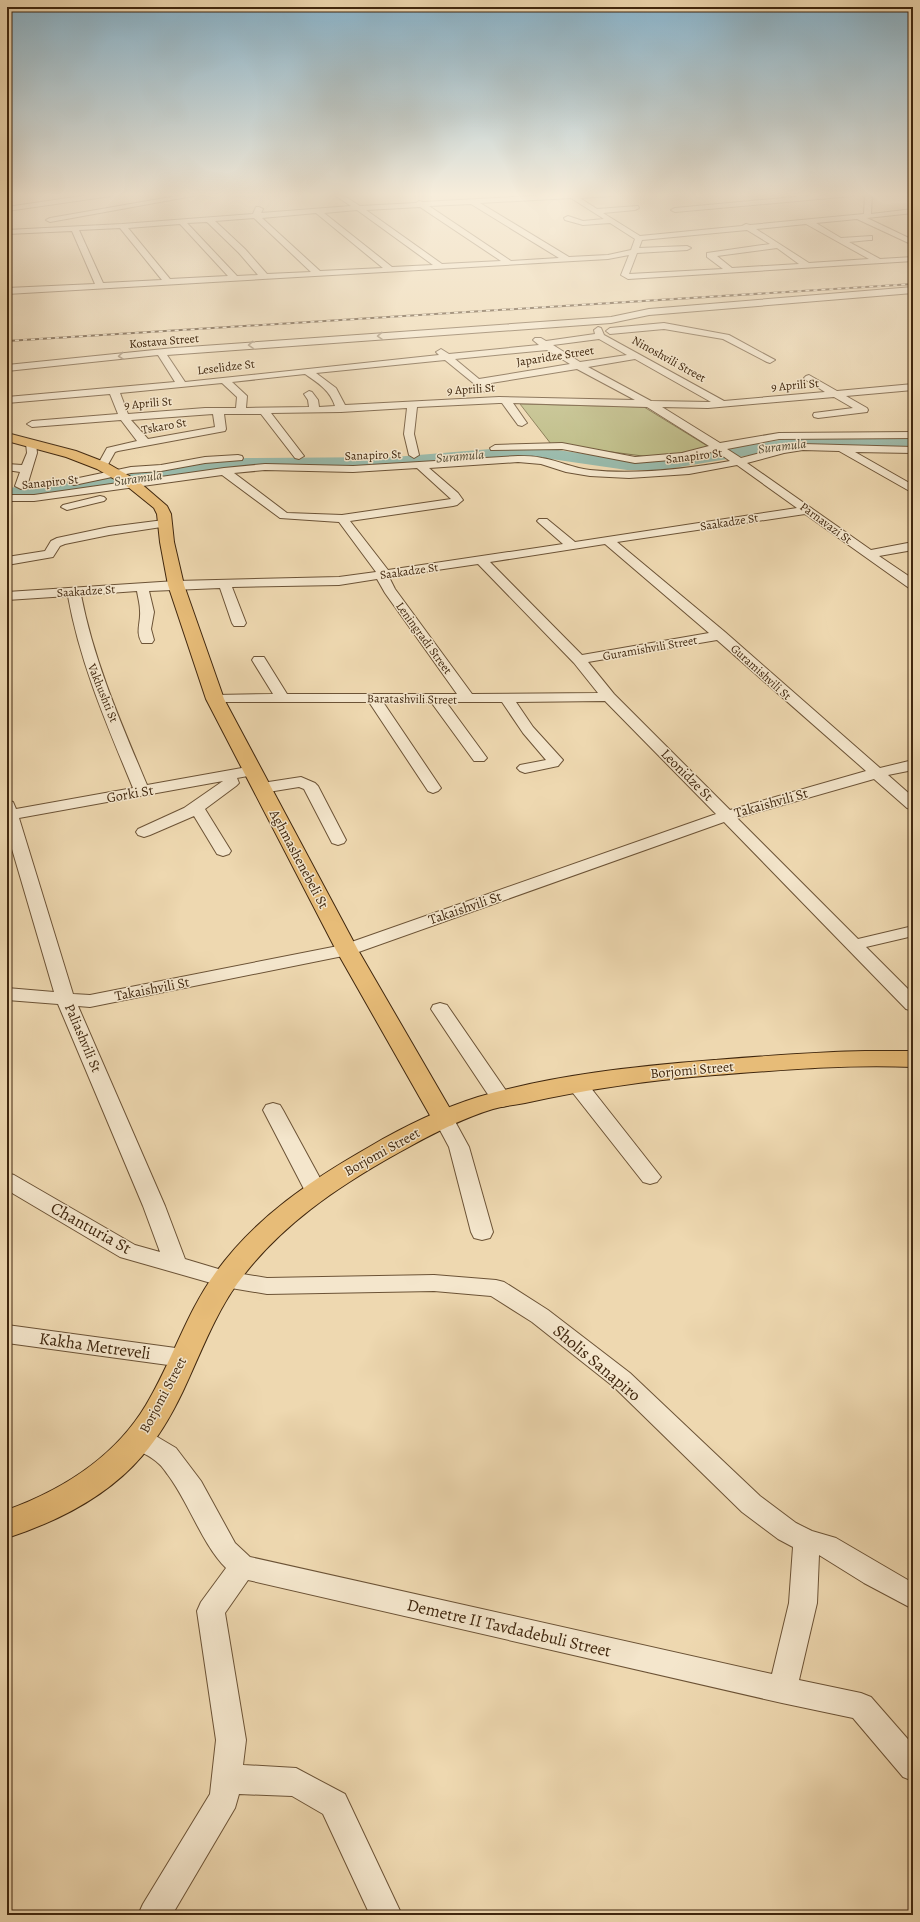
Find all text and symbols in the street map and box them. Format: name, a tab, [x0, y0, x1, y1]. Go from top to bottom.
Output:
street label: Kostava Street	[128, 330, 200, 352]
one-way arrow	[377, 331, 383, 340]
street label: Ninoshvili Street	[629, 332, 709, 386]
one-way arrow	[248, 341, 254, 350]
street label: Japaridze Street	[515, 342, 595, 370]
one-way arrow	[118, 352, 124, 361]
street label: Leselidze St	[196, 356, 256, 378]
street label: 9 Aprili St	[770, 375, 820, 395]
street label: 9 Aprili St	[447, 379, 495, 399]
street label: 9 Aprili St	[123, 393, 173, 413]
street label: Tskaro St	[140, 414, 188, 438]
water label: Suramula	[757, 435, 807, 457]
water label: Suramula	[435, 445, 485, 467]
street label: Sanapiro St	[665, 445, 723, 467]
street label: Sanapiro St	[344, 446, 402, 464]
water label: Suramula	[113, 466, 163, 490]
street label: Sanapiro St	[21, 471, 79, 493]
street label: Parnavazi St	[797, 499, 855, 547]
street label: Saakadze St	[699, 510, 759, 534]
street label: Saakadze St	[379, 559, 439, 583]
street label: Saakadze St	[56, 581, 116, 601]
street label: Leningradi Street	[392, 599, 456, 677]
street label: Guramishvili Street	[602, 632, 699, 664]
street label: Guramishvili St	[727, 640, 795, 704]
street label: Vakhushti St	[84, 660, 122, 725]
street label: Baratashvili Street	[367, 690, 457, 708]
street label: Leonidze St	[657, 745, 718, 806]
street label: Gorki St	[105, 780, 155, 807]
street label: Takaishvili St	[732, 783, 810, 823]
street label: Aghmashenebeli St	[264, 805, 333, 912]
street label: Takaishvili St	[426, 887, 504, 929]
street label: Takaishvili St	[113, 972, 191, 1006]
street label: Paliashvili St	[60, 1001, 106, 1076]
street label: Borjomi Street	[649, 1057, 735, 1083]
street label: Borjomi Street	[341, 1123, 424, 1181]
street label: Chanturia St	[47, 1196, 136, 1260]
street label: Sholis Sanapiro	[548, 1320, 646, 1406]
street label: Kakha Metreveli	[38, 1327, 152, 1365]
street label: Borjomi Street	[135, 1353, 191, 1436]
street label: Demetre II Tavdadebuli Street	[405, 1593, 614, 1663]

